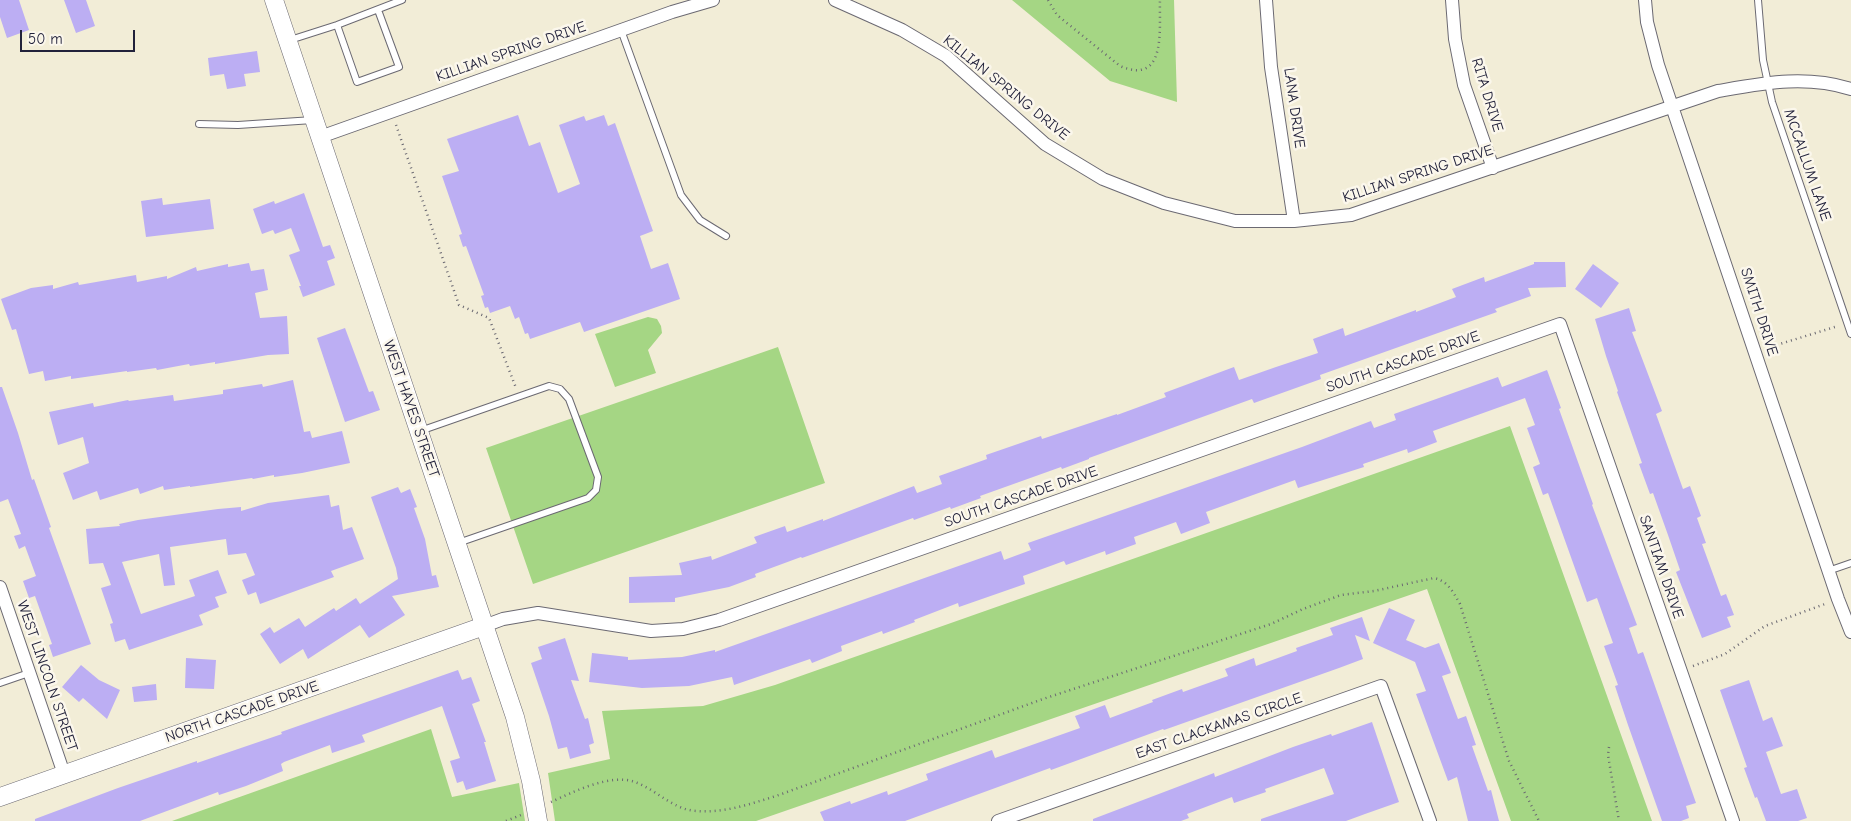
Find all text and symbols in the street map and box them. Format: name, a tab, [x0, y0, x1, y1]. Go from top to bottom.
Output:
street label: KILLIAN SPRING DRIVE	[434, 18, 588, 86]
scale bar	[22, 20, 138, 52]
text: 50 m	[28, 30, 63, 48]
street label: KILLIAN SPRING DRIVE	[939, 32, 1073, 144]
street label: RITA DRIVE	[1467, 56, 1507, 134]
street label: LANA DRIVE	[1279, 67, 1309, 149]
street label: MCCALLUM LANE	[1779, 107, 1835, 223]
street label: KILLIAN SPRING DRIVE	[1340, 141, 1496, 207]
street label: SMITH DRIVE	[1736, 266, 1782, 358]
street label: SOUTH CASCADE DRIVE	[1324, 327, 1482, 397]
street label: WEST HAYES STREET	[379, 338, 443, 480]
street label: SOUTH CASCADE DRIVE	[942, 462, 1100, 532]
street label: SANTIAM DRIVE	[1635, 513, 1687, 621]
street label: WEST LINCOLN STREET	[13, 598, 81, 754]
street label: NORTH CASCADE DRIVE	[163, 677, 321, 747]
street label: EAST CLACKAMAS CIRCLE	[1133, 689, 1305, 763]

